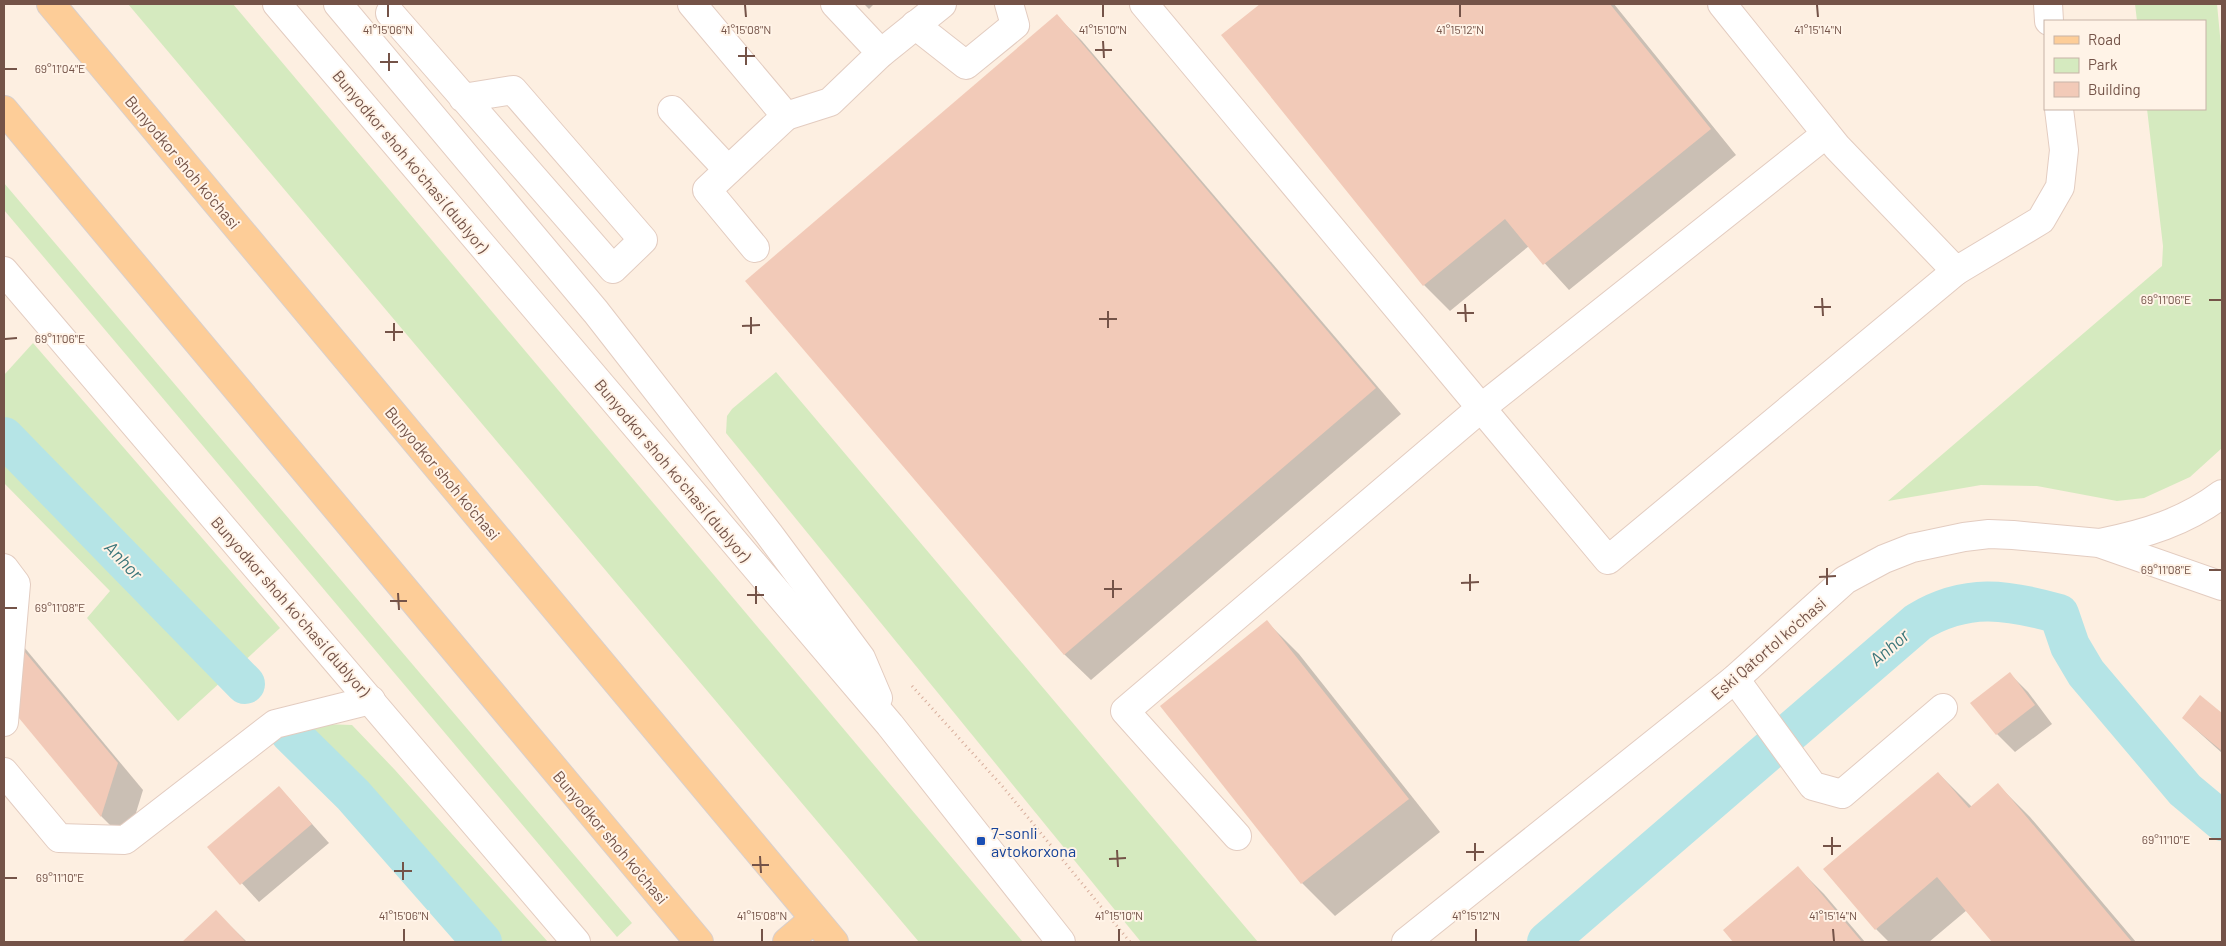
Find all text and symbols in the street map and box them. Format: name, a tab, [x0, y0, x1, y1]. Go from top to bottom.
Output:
legend	[2044, 20, 2206, 110]
text: 41°15'06"N	[363, 22, 413, 36]
text: 41°15'08"N	[721, 22, 771, 36]
text: 41°15'10"N	[1079, 22, 1127, 36]
text: 41°15'12"N	[1436, 22, 1484, 36]
text: 41°15'14"N	[1794, 22, 1842, 36]
text: Road	[2088, 30, 2121, 48]
text: Park	[2088, 55, 2118, 73]
text: 69°11'04"E	[35, 61, 85, 75]
street label: Bunyodkor shoh koʻchasi (dublyor)	[329, 66, 493, 257]
text: Building	[2088, 80, 2141, 98]
street label: Bunyodkor shoh ko'chasi	[122, 92, 244, 232]
text: 69°11'06"E	[2141, 292, 2191, 306]
text: 69°11'06"E	[35, 331, 85, 345]
street label: Bunyodkor shoh koʻchasi (dublyor)	[591, 375, 755, 566]
street label: Bunyodkor shoh ko'chasi	[382, 403, 504, 543]
street label: Bunyodkor shoh koʻchasi (dublyor)	[208, 512, 375, 700]
water label: Anhor	[100, 536, 148, 584]
text: 69°11'08"E	[2141, 562, 2191, 576]
street label: Eski Qatortol ko'chasi	[1707, 593, 1829, 703]
text: 69°11'08"E	[35, 600, 85, 614]
water label: Anhor	[1865, 623, 1914, 670]
street label: Bunyodkor shoh ko'chasi	[550, 767, 672, 907]
place label: 7-sonli avtokorxona	[991, 823, 1076, 860]
text: 69°11'10"E	[2142, 832, 2190, 846]
marker: 7-sonli avtokorxona	[975, 835, 987, 847]
text: 69°11'10"E	[36, 870, 84, 884]
text: 41°15'06"N	[379, 908, 429, 922]
text: 41°15'08"N	[737, 908, 787, 922]
text: 41°15'10"N	[1095, 908, 1143, 922]
text: 41°15'12"N	[1452, 908, 1500, 922]
text: 41°15'14"N	[1809, 908, 1857, 922]

